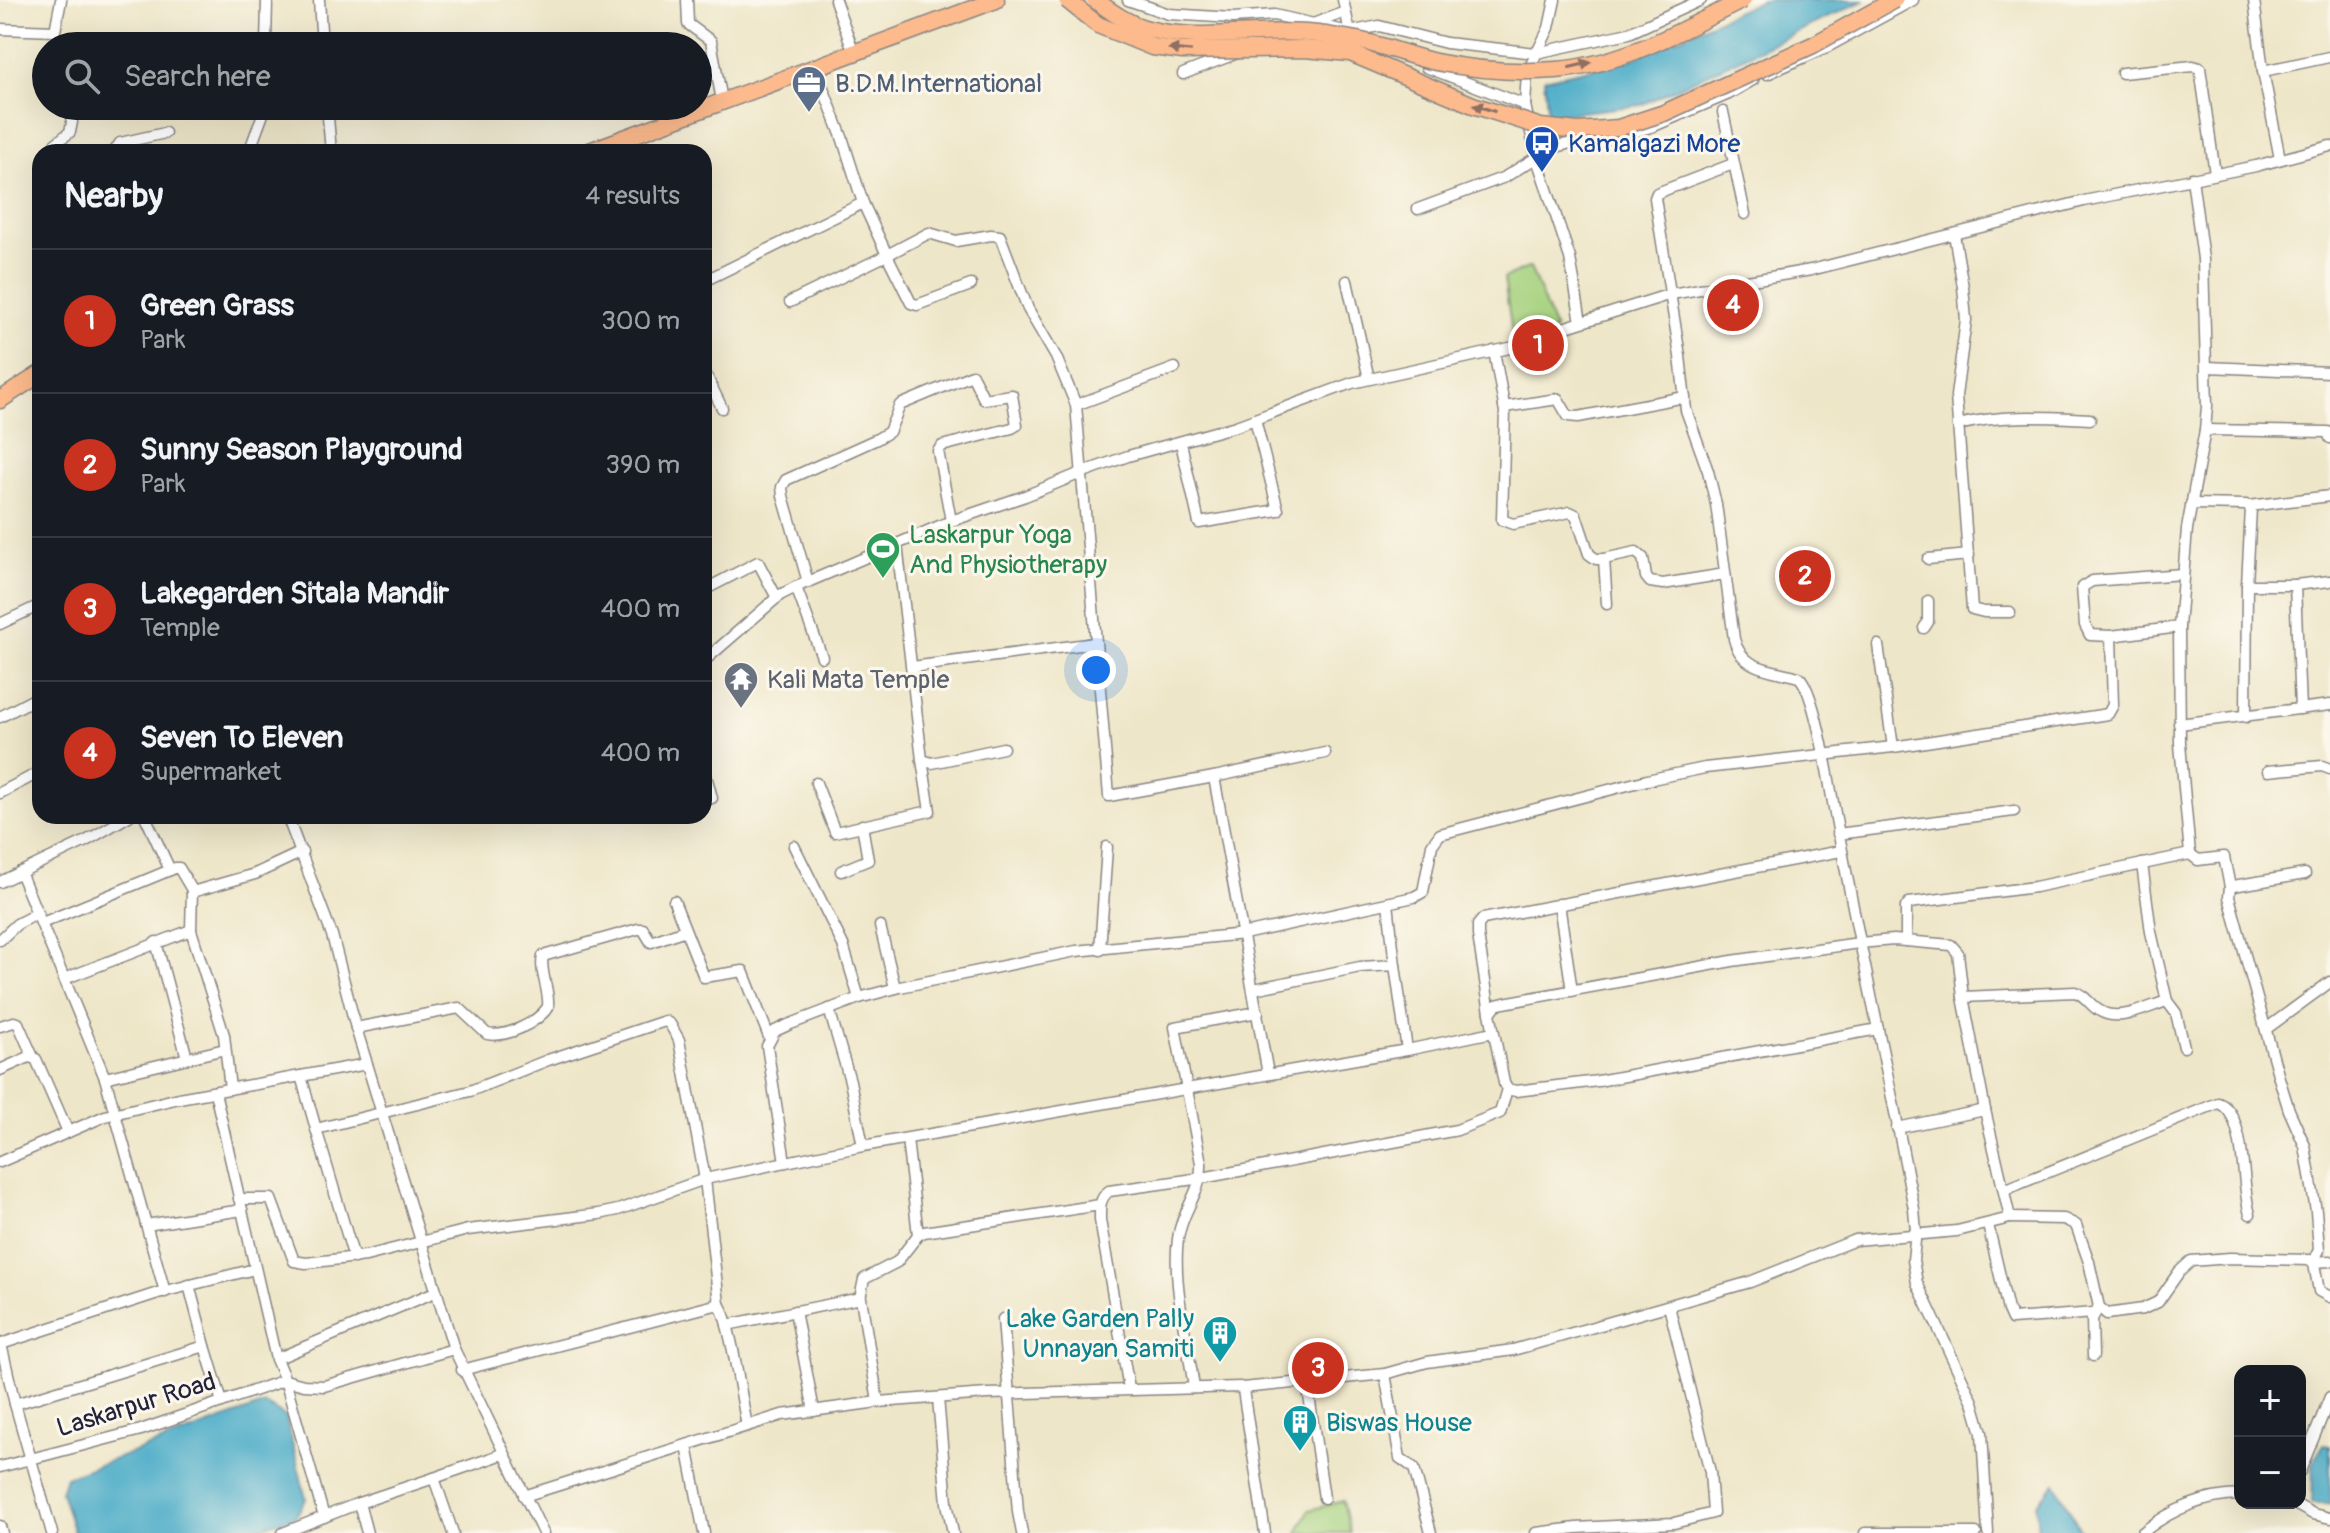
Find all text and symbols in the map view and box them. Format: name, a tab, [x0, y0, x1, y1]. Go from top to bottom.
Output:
search box	[32, 32, 712, 120]
one-way arrow	[1167, 44, 1192, 57]
icon: search	[60, 54, 104, 98]
text: Search here	[124, 58, 271, 95]
one-way arrow	[1568, 58, 1593, 71]
office icon: B.D.M.International	[790, 64, 828, 114]
place label: B.D.M.International	[835, 68, 1042, 100]
one-way arrow	[1472, 102, 1496, 114]
bus stop icon: Kamalgazi More	[1523, 124, 1561, 174]
place label: Kamalgazi More	[1568, 128, 1741, 160]
text: Nearby	[64, 175, 163, 218]
text: 4 results	[585, 180, 680, 212]
pin: 4	[1707, 275, 1759, 335]
text: Green Grass	[140, 287, 294, 324]
text: 1	[85, 305, 95, 337]
text: 300 m	[601, 305, 680, 337]
pin: 1	[1512, 315, 1564, 375]
text: Park	[140, 324, 186, 356]
text: Sunny Season Playground	[140, 431, 463, 468]
text: 2	[83, 449, 97, 481]
text: 390 m	[606, 449, 680, 481]
text: Park	[140, 468, 186, 500]
place label: Laskarpur Yoga And Physiotherapy	[909, 519, 1107, 581]
sports icon: Laskarpur Yoga And Physiotherapy	[864, 530, 902, 580]
pin: 2	[1779, 546, 1831, 606]
text: Lakegarden Sitala Mandir	[140, 575, 449, 612]
text: 3	[83, 593, 97, 625]
text: 400 m	[601, 593, 680, 625]
text: Temple	[140, 612, 220, 644]
your location	[1076, 650, 1116, 690]
temple icon: Kali Mata Temple	[722, 660, 760, 710]
place label: Kali Mata Temple	[767, 664, 949, 696]
text: Seven To Eleven	[140, 719, 344, 756]
text: 4	[82, 737, 98, 769]
text: 400 m	[601, 737, 680, 769]
text: Supermarket	[140, 756, 281, 788]
place label: Lake Garden Pally Unnayan Samiti	[1005, 1303, 1194, 1365]
building icon: Lake Garden Pally Unnayan Samiti	[1201, 1314, 1239, 1364]
pin: 3	[1292, 1338, 1344, 1398]
map controls	[2234, 1365, 2306, 1509]
button: +	[2234, 1365, 2306, 1437]
street label: Laskarpur Road	[53, 1366, 220, 1444]
building icon: Biswas House	[1281, 1403, 1319, 1453]
place label: Biswas House	[1326, 1407, 1472, 1439]
button: −	[2234, 1437, 2306, 1509]

